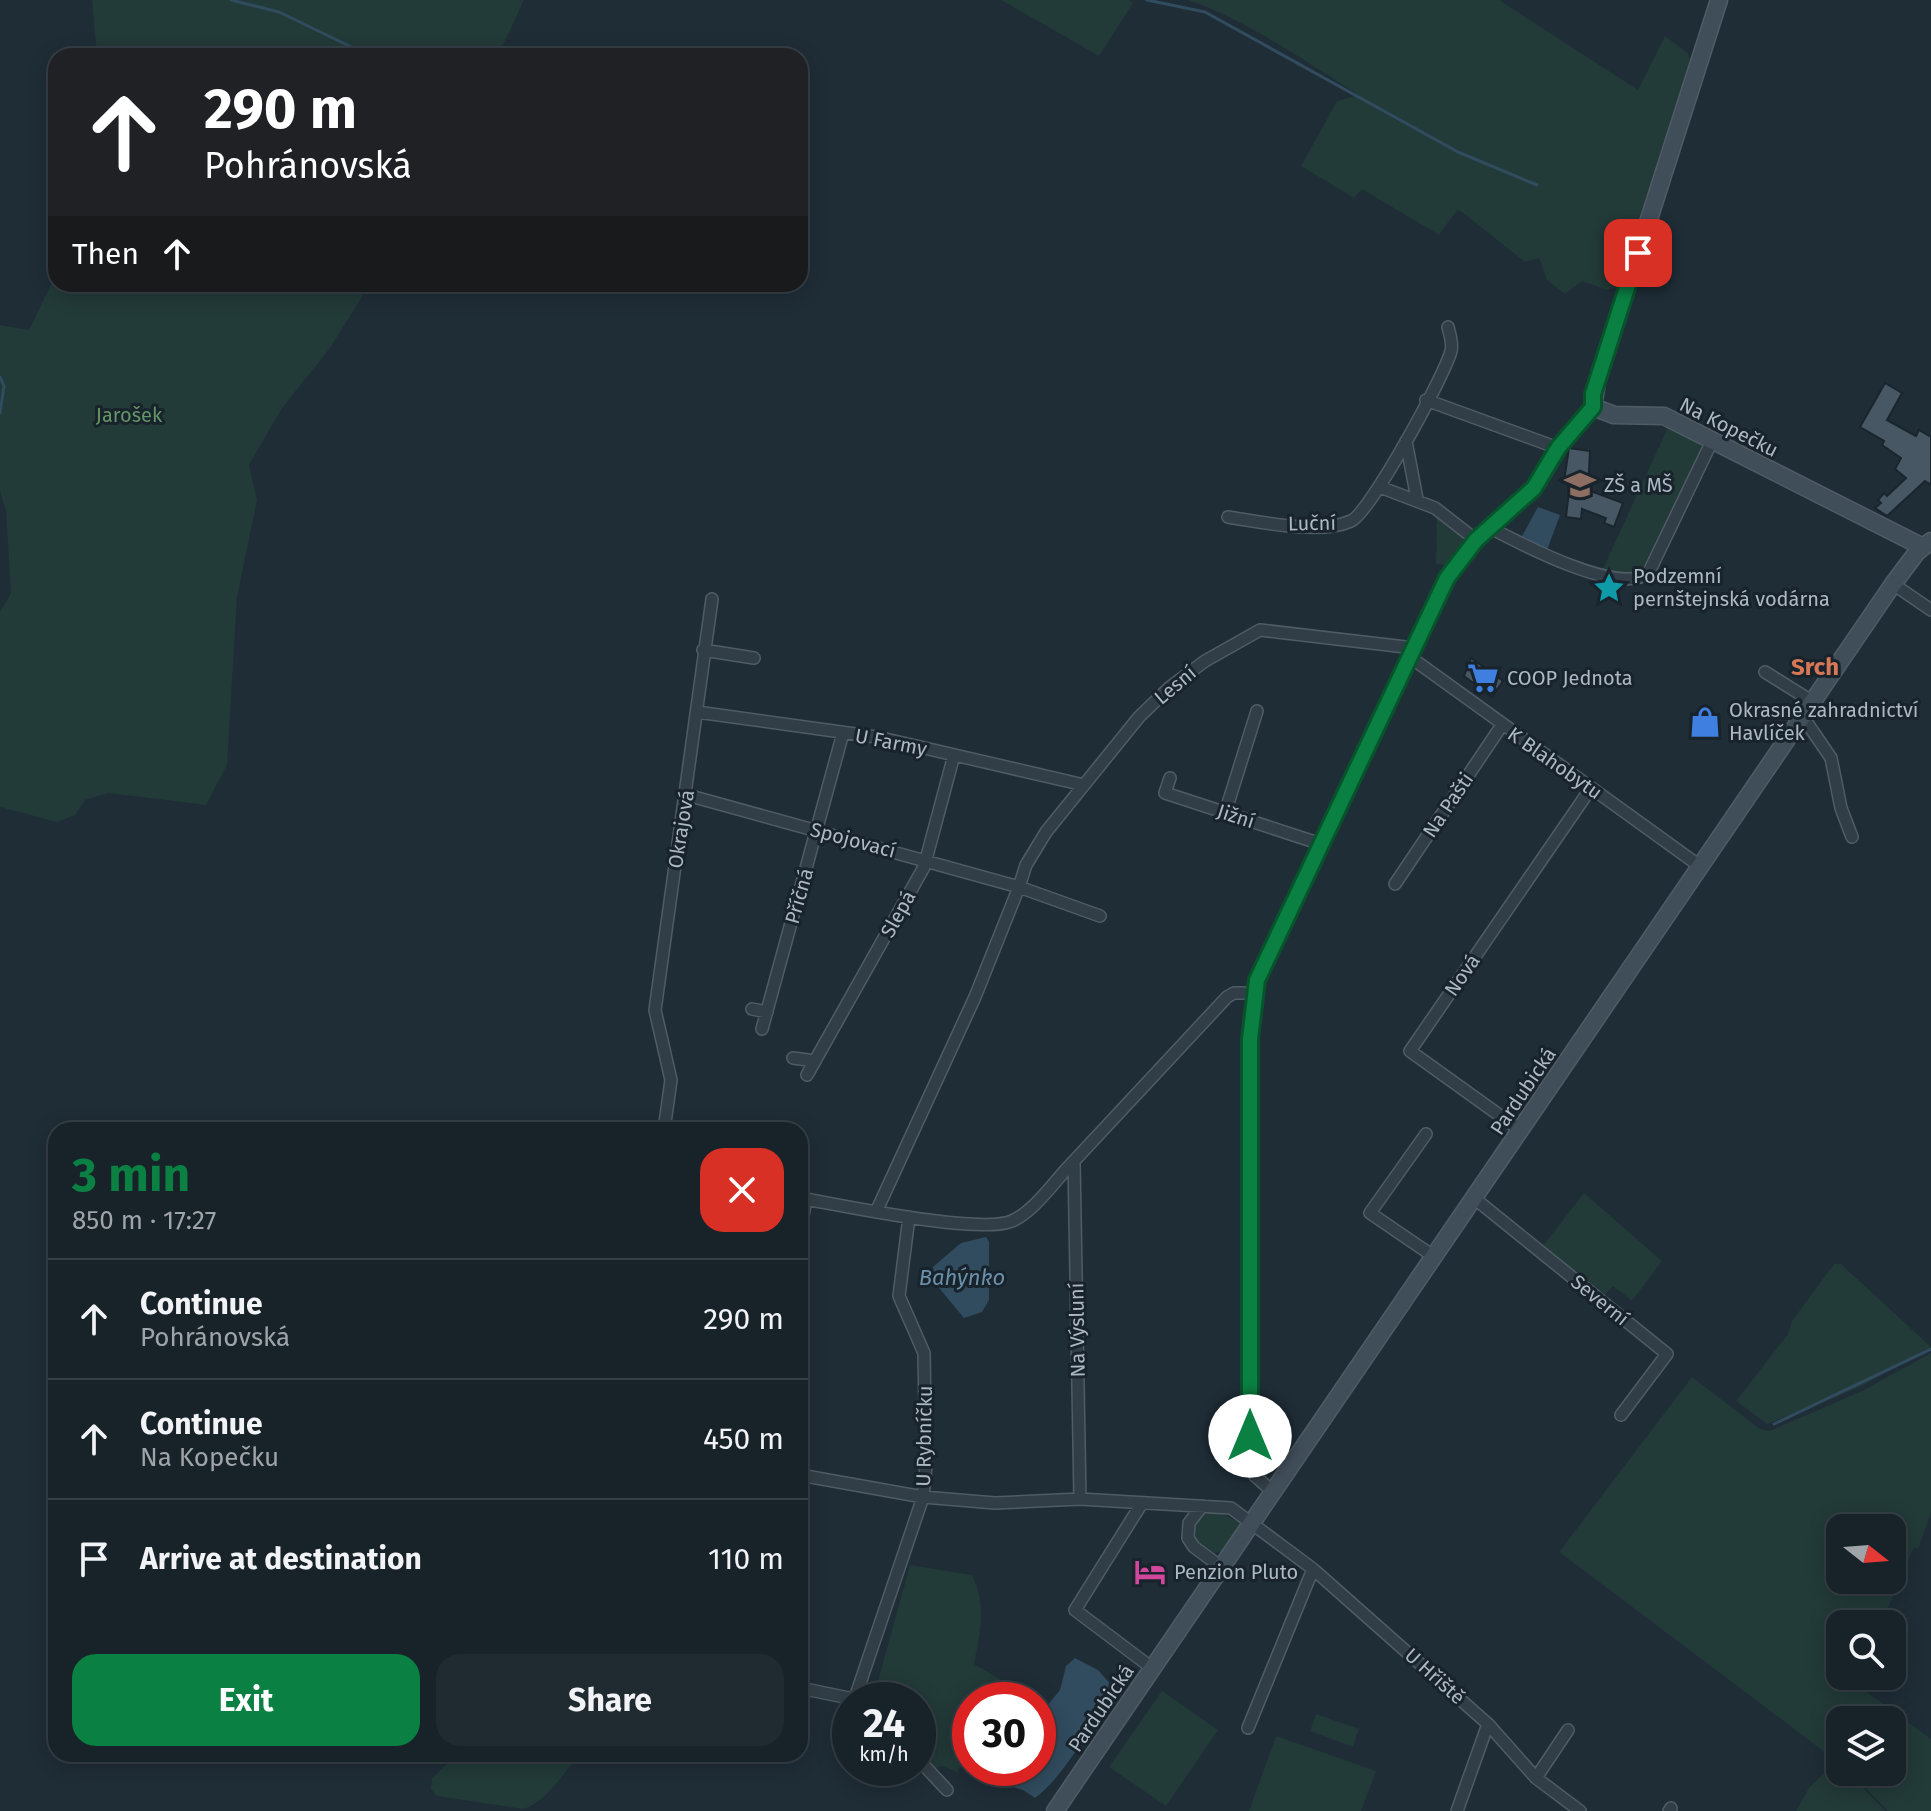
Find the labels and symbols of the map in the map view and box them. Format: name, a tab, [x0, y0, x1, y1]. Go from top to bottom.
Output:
pin	[1604, 219, 1672, 287]
street label: Na Kopečku	[1676, 392, 1782, 462]
park label: Jarošek	[96, 403, 163, 427]
school or university icon: ZŠ a MŠ	[1563, 468, 1597, 502]
place label: ZŠ a MŠ	[1604, 473, 1673, 497]
street label: Luční	[1288, 511, 1337, 535]
place label: Podzemní pernštejnská vodárna	[1633, 564, 1830, 611]
place icon: Podzemní pernštejnská vodárna	[1592, 571, 1626, 605]
district label: Srch	[1791, 653, 1839, 681]
street label: Lesní	[1149, 660, 1201, 709]
supermarket icon: COOP Jednota	[1466, 661, 1500, 695]
place label: COOP Jednota	[1507, 666, 1633, 690]
place label: Okrasné zahradnictví Havlíček	[1729, 698, 1919, 745]
shop icon: Okrasné zahradnictví Havlíček	[1688, 705, 1722, 739]
street label: K Blahobytu	[1503, 722, 1607, 804]
street label: U Farmy	[853, 723, 929, 761]
street label: Na Pašti	[1418, 768, 1478, 842]
street label: Okrajová	[663, 788, 699, 870]
street label: Jižní	[1214, 799, 1258, 833]
street label: Spojovací	[808, 817, 899, 863]
street label: Příčná	[780, 865, 818, 927]
street label: Slepá	[875, 886, 921, 942]
street label: Nová	[1439, 949, 1485, 1001]
street label: Pardubická	[1485, 1043, 1561, 1139]
water label: Bahýnko	[919, 1264, 1005, 1291]
street label: Severní	[1566, 1269, 1634, 1331]
street label: Na Výsluní	[1064, 1282, 1090, 1378]
street label: U Rybníčku	[911, 1385, 937, 1487]
position arrow	[1208, 1394, 1292, 1478]
north arrow	[1826, 1514, 1906, 1594]
hotel icon: Penzion Pluto	[1133, 1555, 1167, 1589]
place label: Penzion Pluto	[1174, 1560, 1298, 1584]
street label: U Hřiště	[1400, 1643, 1470, 1709]
street label: Pardubická	[1063, 1660, 1139, 1756]
speed limit sign: 30	[952, 1682, 1056, 1786]

